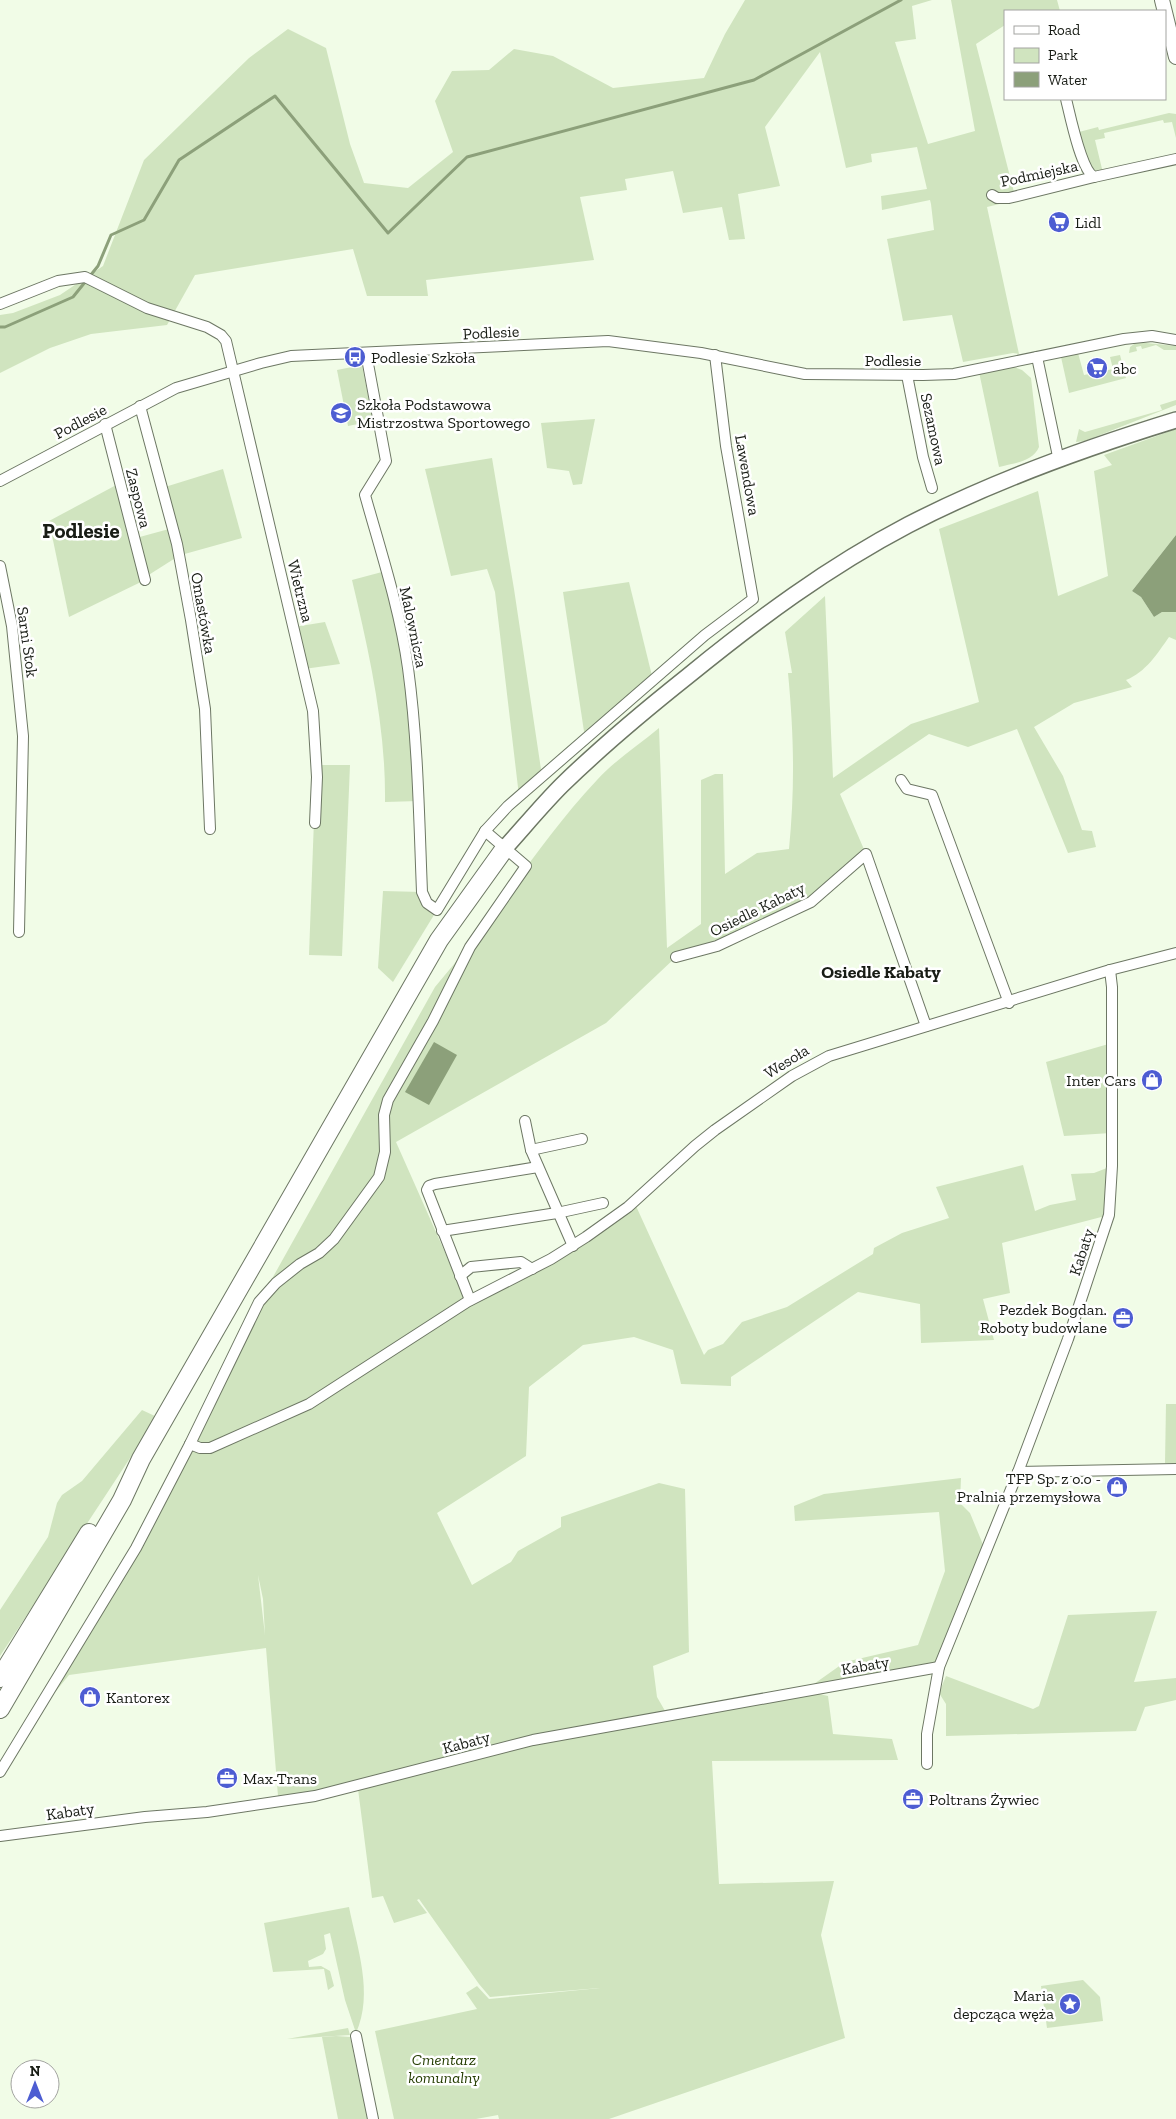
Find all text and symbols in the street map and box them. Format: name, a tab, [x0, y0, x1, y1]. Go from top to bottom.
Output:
legend	[1004, 10, 1166, 100]
text: Road	[1048, 21, 1081, 39]
text: Park	[1048, 46, 1078, 64]
text: Water	[1048, 71, 1088, 89]
street label: Podmiejska	[999, 156, 1080, 191]
supermarket icon: Lidl	[1047, 210, 1071, 234]
place label: Lidl	[1075, 213, 1101, 232]
street label: Podlesie	[462, 322, 520, 343]
bus stop icon: Podlesie Szkoła	[343, 345, 367, 369]
place label: Podlesie Szkoła	[371, 348, 476, 367]
street label: Podlesie	[865, 351, 921, 370]
supermarket icon: abc	[1085, 356, 1109, 380]
place label: abc	[1113, 359, 1137, 378]
street label: Sezamowa	[917, 391, 950, 467]
place label: Szkoła Podstawowa Mistrzostwa Sportowego	[357, 395, 530, 432]
street label: Podlesie	[51, 400, 110, 443]
school or university icon: Szkoła Podstawowa Mistrzostwa Sportowego	[329, 401, 353, 425]
street label: Lawendowa	[731, 433, 764, 517]
street label: Zaspowa	[122, 466, 155, 530]
district label: Podlesie	[42, 518, 120, 543]
street label: Wietrzna	[284, 558, 317, 625]
street label: Omastówka	[187, 571, 220, 656]
street label: Malownicza	[396, 585, 431, 670]
street label: Sarni Stok	[13, 605, 42, 679]
street label: Osiedle Kabaty	[707, 878, 809, 941]
district label: Osiedle Kabaty	[821, 961, 941, 983]
street label: Wesoła	[760, 1040, 812, 1082]
shop icon: Inter Cars	[1140, 1068, 1164, 1092]
place label: Inter Cars	[1066, 1071, 1136, 1090]
street label: Kabaty	[1065, 1225, 1098, 1278]
place label: Pezdek Bogdan. Roboty budowlane	[980, 1300, 1107, 1337]
office icon: Pezdek Bogdan. Roboty budowlane	[1111, 1306, 1135, 1330]
place label: TFP Sp. z o.o - Pralnia przemysłowa	[957, 1469, 1101, 1506]
shop icon: TFP Sp. z o.o - Pralnia przemysłowa	[1105, 1475, 1129, 1499]
street label: Kabaty	[840, 1652, 891, 1679]
shop icon: Kantorex	[78, 1685, 102, 1709]
place label: Kantorex	[106, 1688, 170, 1707]
street label: Kabaty	[440, 1727, 493, 1758]
office icon: Max-Trans	[215, 1766, 239, 1790]
place label: Max-Trans	[243, 1769, 317, 1788]
office icon: Poltrans Żywiec	[901, 1787, 925, 1811]
place label: Poltrans Żywiec	[929, 1790, 1039, 1809]
street label: Kabaty	[45, 1799, 96, 1824]
place label: Maria depcząca węża	[953, 1986, 1054, 2023]
place icon: Maria depcząca węża	[1058, 1992, 1082, 2016]
park label: Cmentarz komunalny	[408, 2050, 480, 2087]
north arrow	[10, 2059, 60, 2109]
text: N	[30, 2063, 41, 2080]

